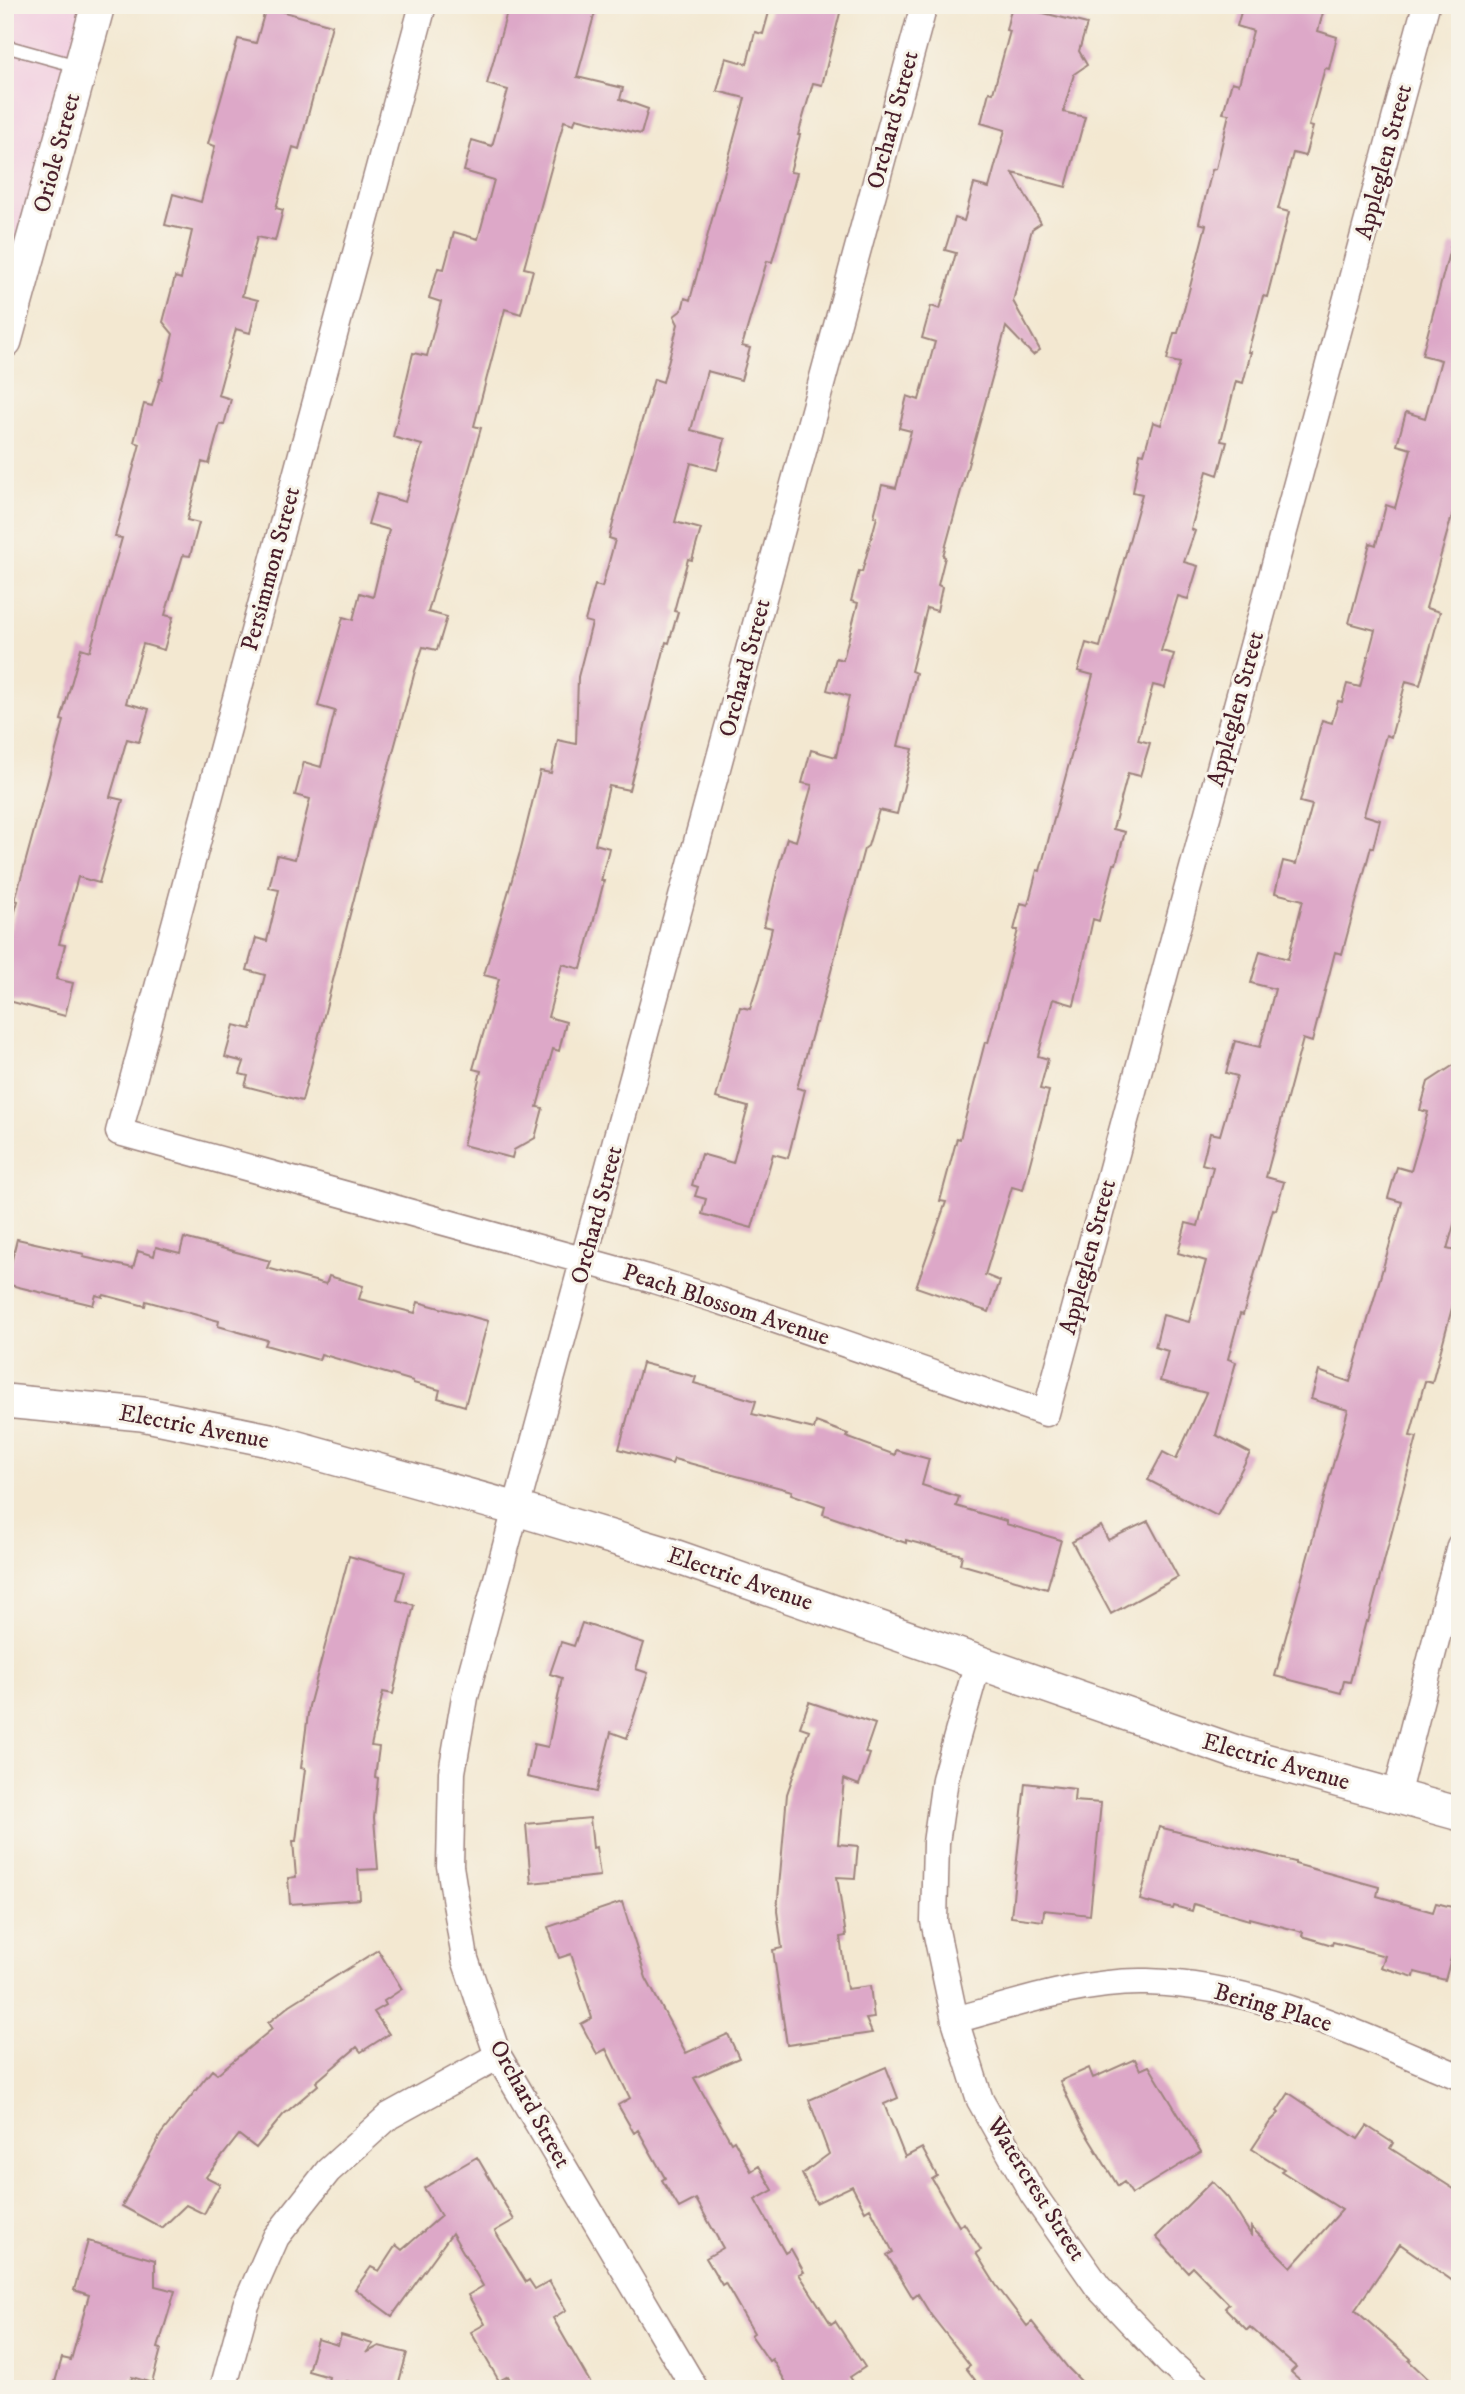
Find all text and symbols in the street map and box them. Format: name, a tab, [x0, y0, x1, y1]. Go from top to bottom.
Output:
street label: Orchard Street	[860, 47, 926, 192]
street label: Appleglen Street	[1349, 81, 1419, 243]
street label: Oriole Street	[27, 90, 87, 216]
street label: Persimmon Street	[235, 483, 307, 654]
street label: Orchard Street	[712, 595, 778, 740]
street label: Appleglen Street	[1201, 628, 1271, 790]
street label: Orchard Street	[564, 1142, 630, 1287]
street label: Appleglen Street	[1053, 1176, 1123, 1338]
street label: Peach Blossom Avenue	[619, 1257, 833, 1353]
street label: Electric Avenue	[117, 1398, 271, 1456]
street label: Electric Avenue	[663, 1540, 817, 1618]
street label: Electric Avenue	[1199, 1727, 1353, 1797]
street label: Bering Place	[1211, 1977, 1335, 2039]
street label: Orchard Street	[483, 2035, 578, 2174]
street label: Watercrest Street	[979, 2111, 1092, 2267]

